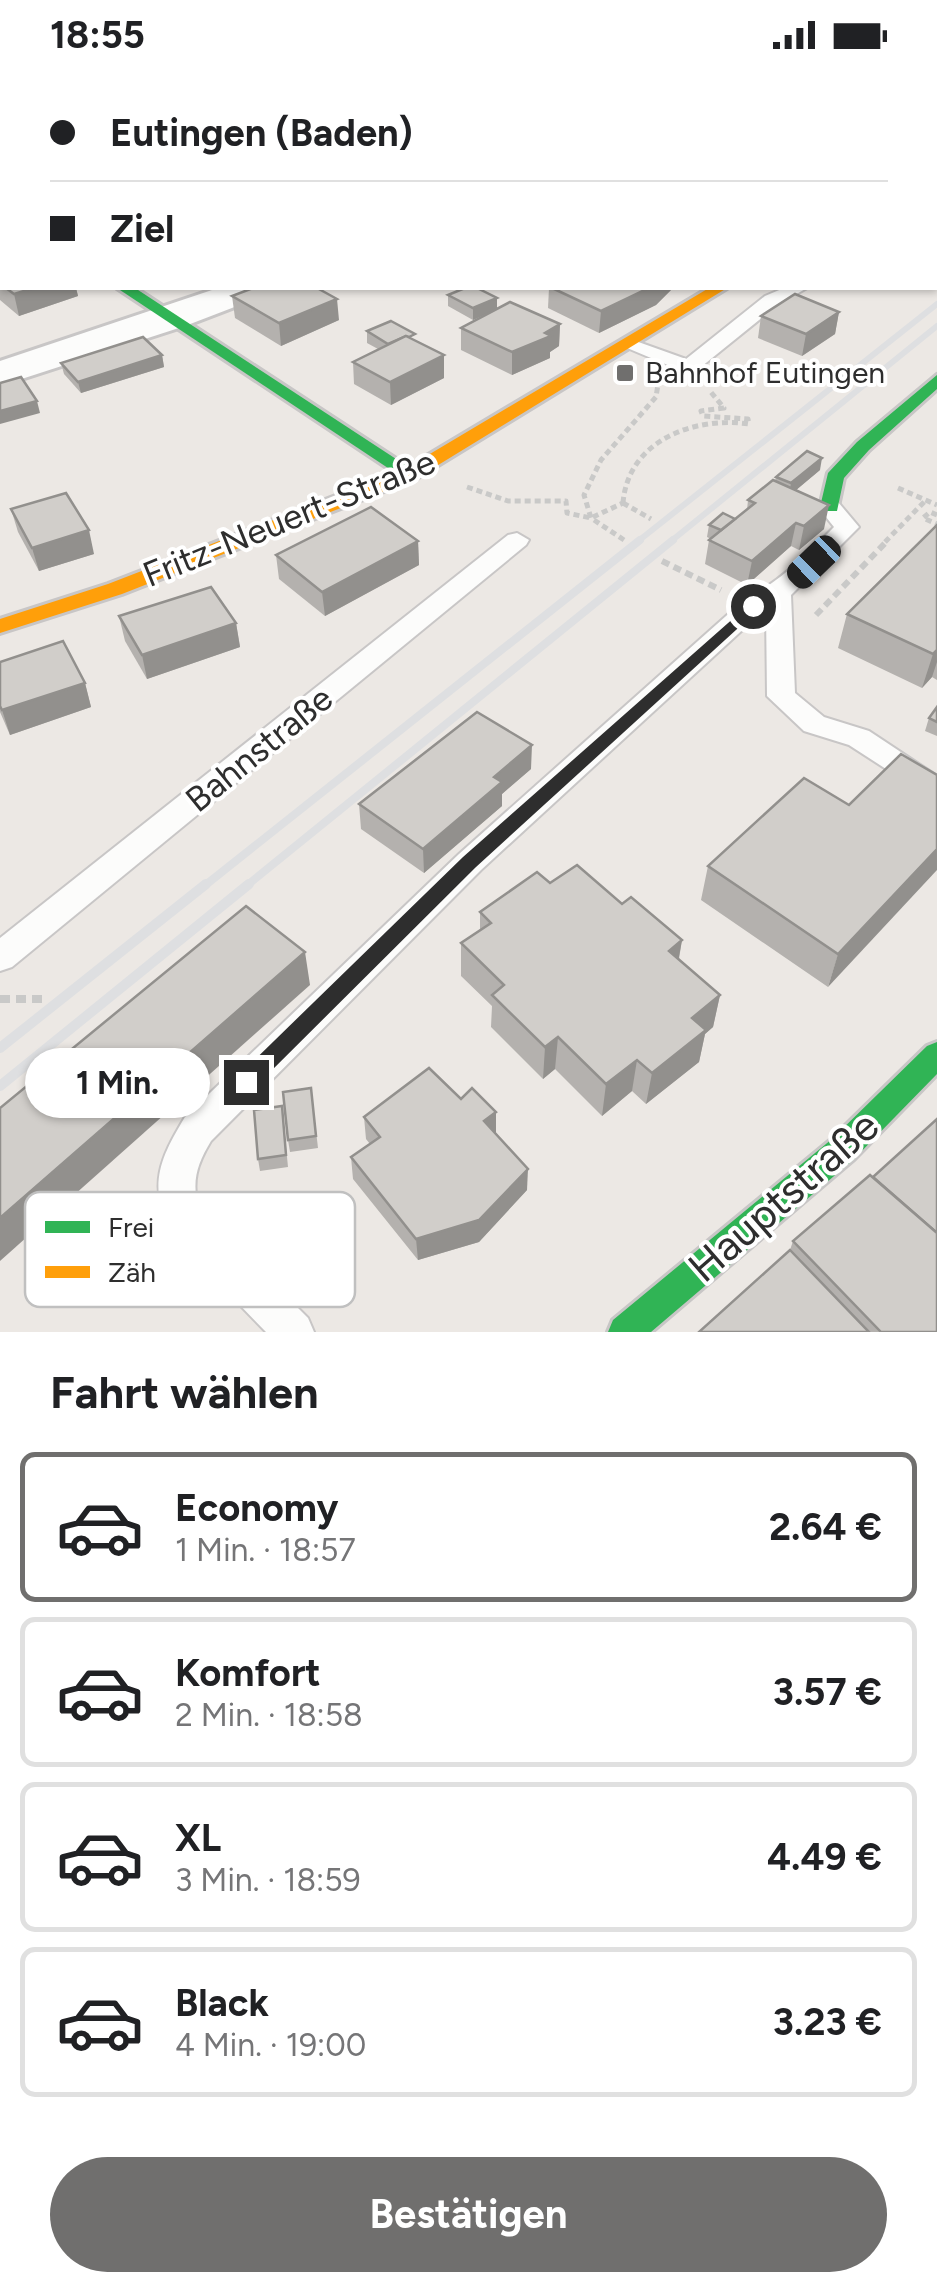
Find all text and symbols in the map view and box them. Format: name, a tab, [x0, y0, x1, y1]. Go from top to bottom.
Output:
text: 18:55	[50, 12, 145, 58]
text: Eutingen (Baden)	[110, 110, 413, 156]
text: Ziel	[110, 206, 174, 252]
place label: Bahnhof Eutingen	[645, 354, 885, 391]
marker: Bahnhof Eutingen	[614, 362, 636, 384]
street label: Fritz-Neuert-Straße	[137, 440, 441, 596]
car	[782, 530, 846, 594]
route start	[731, 584, 776, 629]
street label: Bahnstraße	[177, 677, 341, 821]
callout: 1 Min.	[26, 1047, 211, 1117]
route end	[224, 1060, 269, 1105]
text: 1 Min.	[76, 1064, 159, 1102]
street label: Hauptstraße	[678, 1100, 889, 1293]
legend	[25, 1192, 355, 1307]
text: Frei	[108, 1210, 154, 1244]
text: Zäh	[108, 1255, 156, 1289]
text: Fahrt wählen	[50, 1365, 319, 1419]
icon: car	[55, 1482, 145, 1572]
text: Economy	[175, 1485, 338, 1531]
text: 2.64 €	[769, 1504, 882, 1550]
text: 1 Min. · 18:57	[175, 1531, 356, 1569]
icon: car	[55, 1647, 145, 1737]
text: Komfort	[175, 1650, 321, 1696]
text: 3.57 €	[773, 1669, 882, 1715]
text: 2 Min. · 18:58	[175, 1696, 363, 1734]
icon: car	[55, 1812, 145, 1902]
text: XL	[175, 1815, 221, 1861]
text: 4.49 €	[767, 1834, 882, 1880]
text: 3 Min. · 18:59	[175, 1861, 361, 1899]
icon: car	[55, 1977, 145, 2067]
text: Black	[175, 1980, 269, 2026]
text: 3.23 €	[773, 1999, 882, 2045]
text: 4 Min. · 19:00	[175, 2026, 366, 2064]
button: Bestätigen	[50, 2157, 887, 2272]

